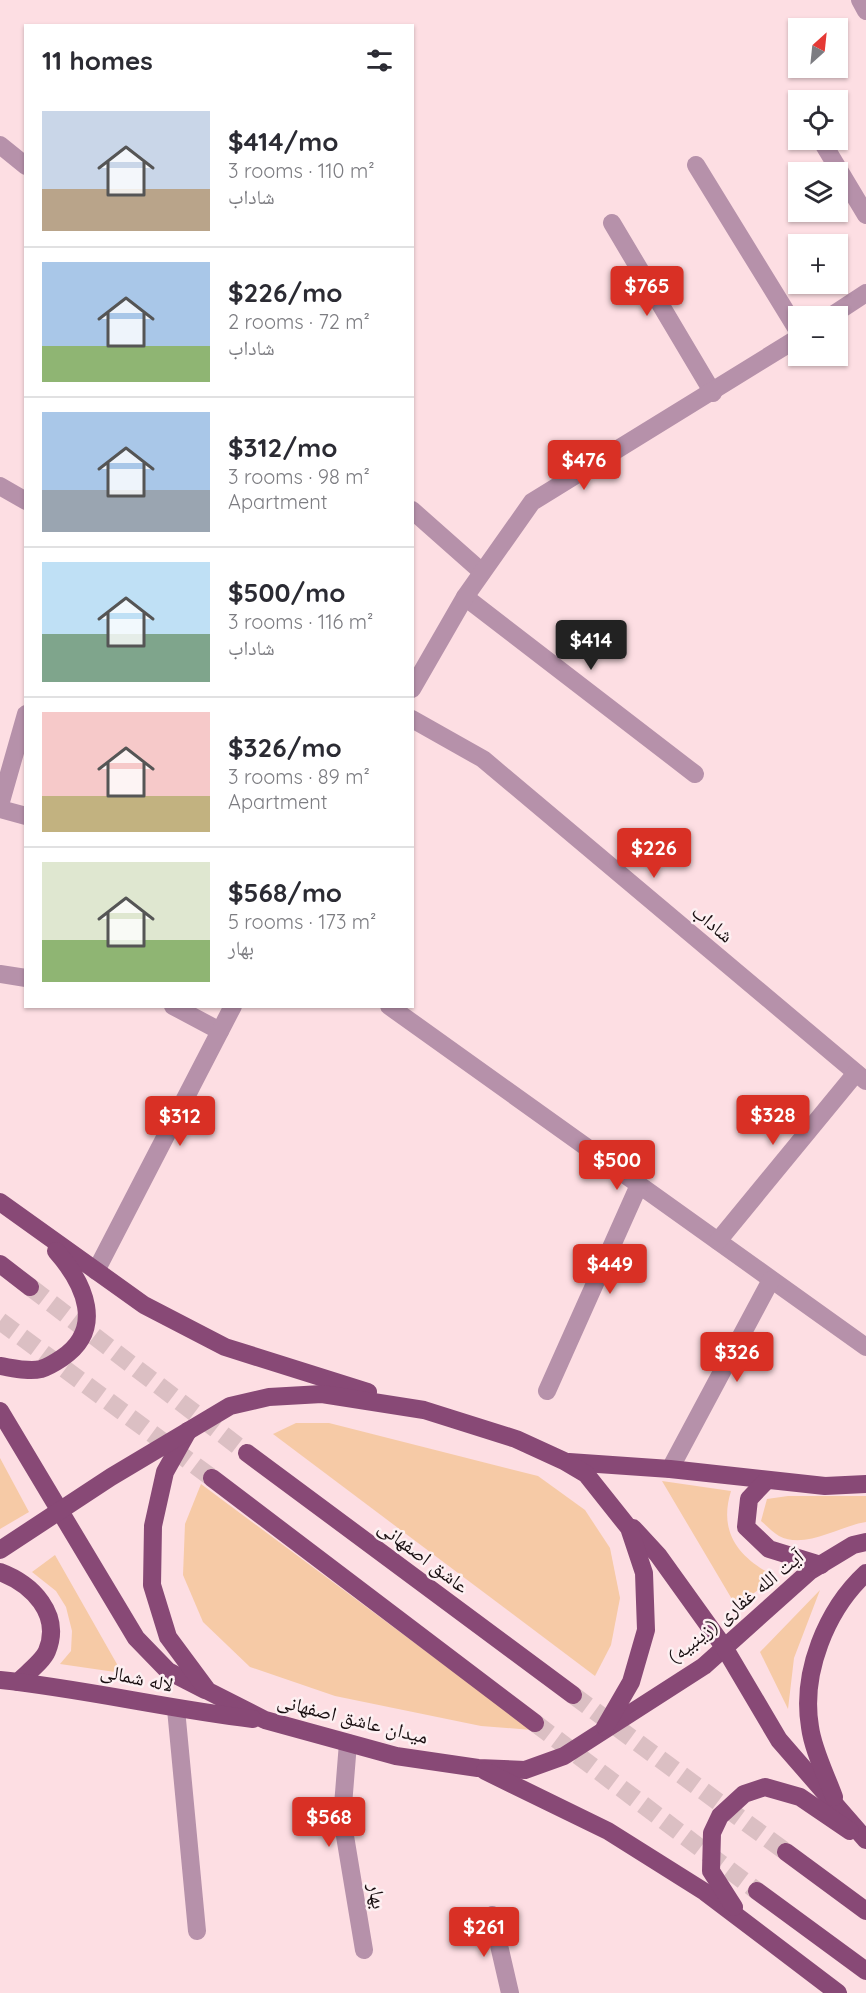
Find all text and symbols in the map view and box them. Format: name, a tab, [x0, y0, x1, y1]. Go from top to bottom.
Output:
north arrow	[788, 18, 848, 78]
map controls	[788, 18, 848, 366]
text: 11 homes	[42, 44, 153, 77]
icon: filters	[363, 44, 396, 77]
button: locate	[788, 90, 848, 150]
text: $414/mo	[228, 125, 338, 158]
icon: home	[90, 135, 162, 207]
text: 3 rooms · 110 m²	[228, 158, 375, 183]
button: layers	[788, 162, 848, 222]
text: شاداب	[228, 184, 275, 209]
button: +	[788, 234, 848, 294]
pin: $765	[611, 266, 683, 317]
text: $765	[625, 273, 669, 298]
text: $226/mo	[228, 276, 342, 309]
icon: home	[90, 286, 162, 358]
button: −	[788, 306, 848, 366]
text: 2 rooms · 72 m²	[228, 309, 370, 334]
text: شاداب	[228, 335, 275, 360]
text: $312/mo	[228, 431, 337, 464]
icon: home	[90, 436, 162, 508]
pin: $476	[548, 440, 620, 491]
text: $476	[562, 447, 606, 472]
text: 3 rooms · 98 m²	[228, 464, 370, 489]
text: Apartment	[228, 489, 328, 514]
text: $500/mo	[228, 576, 345, 609]
icon: home	[90, 586, 162, 658]
text: 3 rooms · 116 m²	[228, 609, 373, 634]
pin: $414	[555, 620, 627, 671]
text: $414	[570, 627, 612, 652]
text: شاداب	[228, 635, 275, 660]
text: $326/mo	[228, 731, 342, 764]
icon: home	[90, 736, 162, 808]
text: 3 rooms · 89 m²	[228, 764, 370, 789]
text: Apartment	[228, 789, 328, 814]
pin: $226	[618, 828, 690, 879]
text: $226	[631, 835, 677, 860]
text: $568/mo	[228, 876, 342, 909]
icon: home	[90, 886, 162, 958]
street label: شاداب	[687, 898, 739, 948]
text: 5 rooms · 173 m²	[228, 909, 376, 934]
text: بهار	[228, 935, 254, 960]
pin: $328	[737, 1095, 809, 1146]
pin: $312	[144, 1096, 216, 1147]
text: $328	[750, 1102, 796, 1127]
text: $312	[159, 1103, 201, 1128]
pin: $500	[581, 1140, 653, 1191]
text: $500	[593, 1147, 641, 1172]
pin: $449	[574, 1244, 646, 1295]
text: $449	[587, 1251, 633, 1276]
pin: $326	[701, 1332, 773, 1383]
text: $326	[714, 1339, 760, 1364]
street label: عاشق اصفهانی	[374, 1514, 474, 1598]
street label: آیت الله غفاری (زینبیه)	[662, 1543, 809, 1668]
street label: لاله شمالی	[98, 1657, 176, 1697]
street label: میدان عاشق اصفهانی	[275, 1687, 431, 1749]
pin: $568	[293, 1797, 365, 1848]
text: $568	[306, 1804, 352, 1829]
street label: بهار	[363, 1880, 392, 1911]
pin: $261	[448, 1907, 520, 1958]
text: $261	[463, 1914, 505, 1939]

